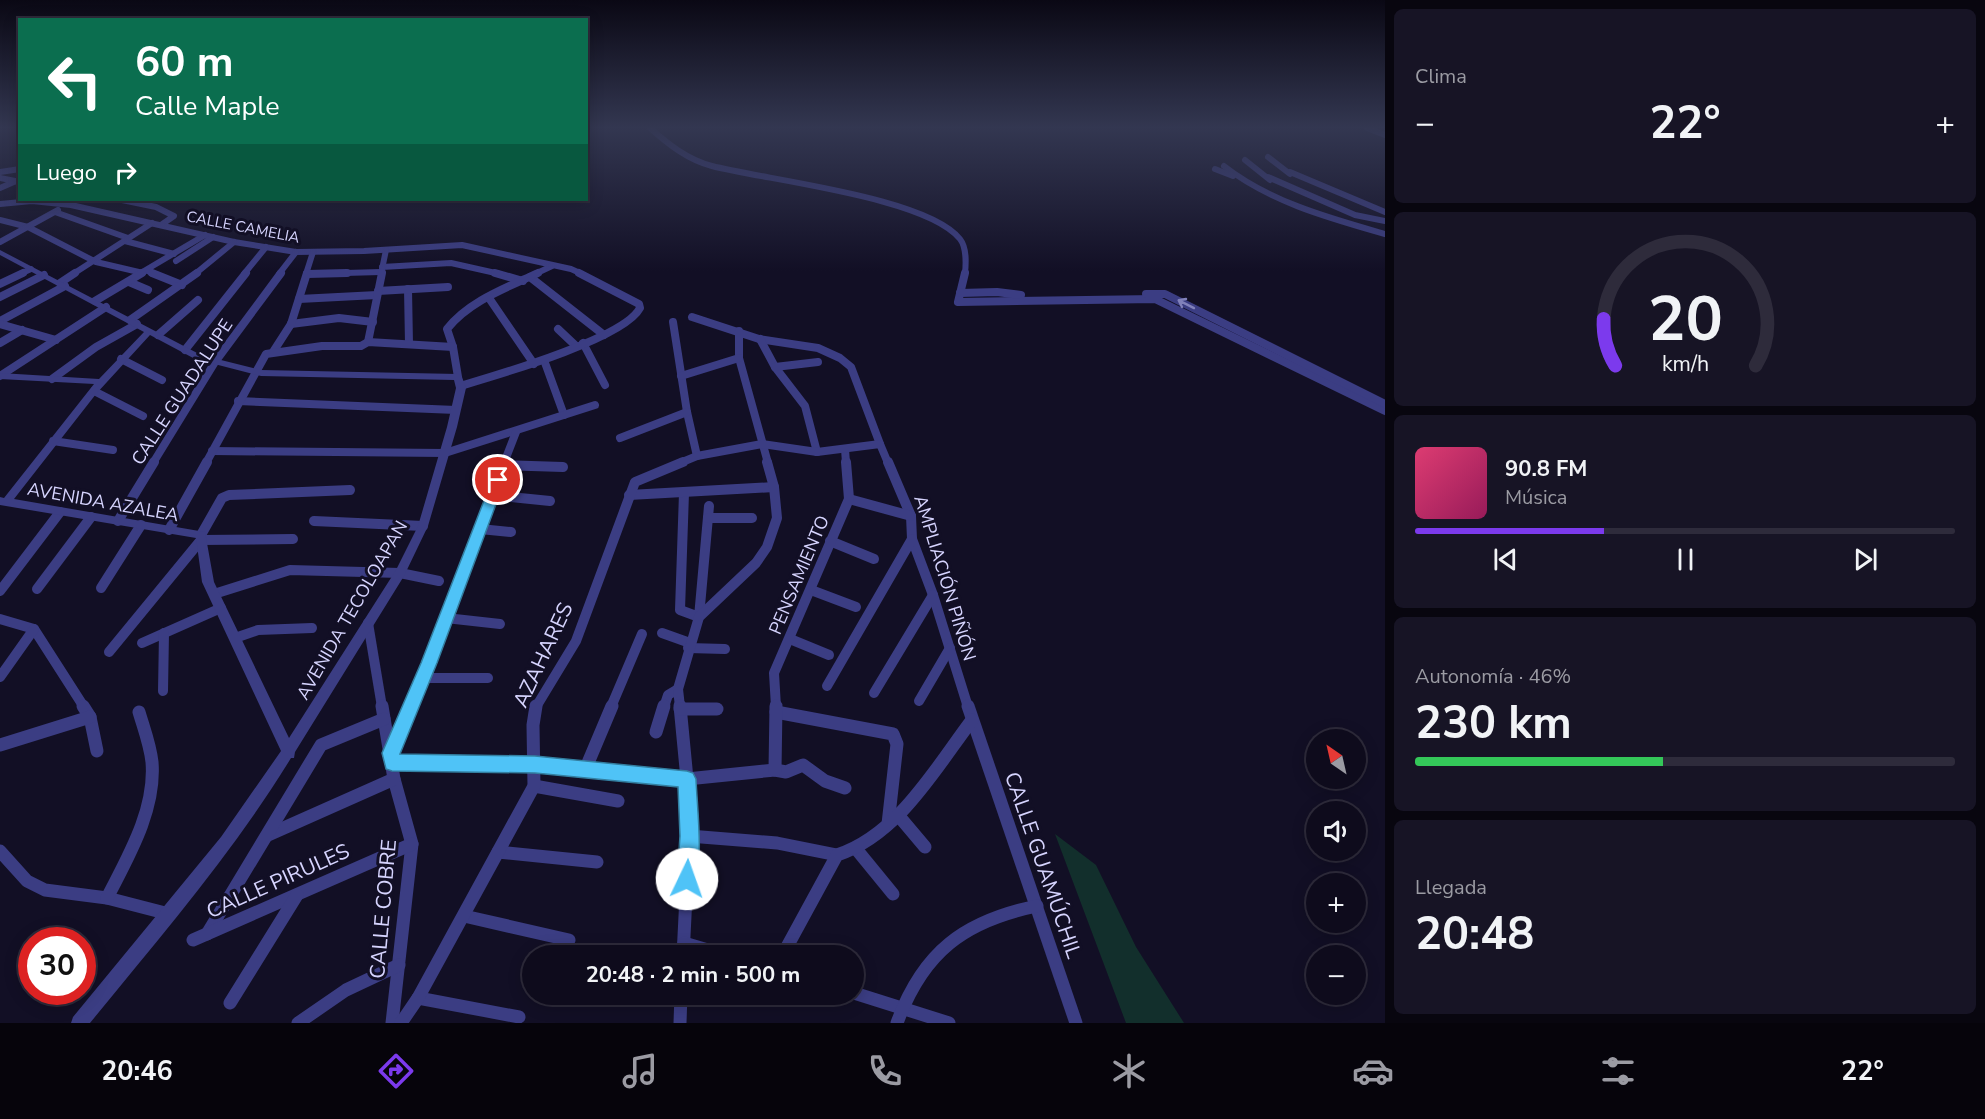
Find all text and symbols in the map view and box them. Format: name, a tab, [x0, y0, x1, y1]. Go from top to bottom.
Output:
text: 60 m	[135, 34, 234, 91]
icon: left	[36, 42, 114, 120]
text: Clima	[1415, 63, 1467, 90]
text: Calle Maple	[135, 88, 280, 125]
text: 22°	[1649, 93, 1721, 154]
text: −	[1415, 101, 1435, 146]
text: +	[1935, 101, 1955, 146]
icon: right	[109, 156, 142, 189]
text: Luego	[36, 158, 97, 188]
street label: CALLE CAMELIA	[185, 206, 301, 248]
text: 20	[1648, 277, 1722, 362]
one-way arrow	[1178, 298, 1196, 310]
street label: CALLE GUADALUPE	[126, 314, 238, 470]
text: km/h	[1661, 349, 1709, 379]
pin	[472, 454, 523, 505]
text: 90.8 FM	[1505, 454, 1587, 484]
icon: arrive	[481, 463, 514, 496]
street label: AVENIDA AZALEA	[25, 477, 181, 527]
text: Música	[1505, 484, 1567, 511]
street label: AMPLIACIÓN PIÑÓN	[908, 492, 982, 664]
street label: PENSAMIENTO	[763, 512, 835, 638]
street label: AVENIDA TECOLOAPAN	[291, 516, 413, 704]
icon: previous	[1489, 543, 1522, 576]
icon: pause	[1669, 543, 1702, 576]
icon: next	[1849, 543, 1882, 576]
street label: AZAHARES	[506, 598, 580, 712]
text: Autonomía · 46%	[1415, 663, 1571, 690]
text: 230 km	[1415, 693, 1572, 754]
north arrow	[1306, 729, 1366, 789]
map controls	[1306, 729, 1366, 1005]
street label: CALLE GUAMÚCHIL	[998, 768, 1088, 962]
button: sound	[1306, 801, 1366, 861]
street label: CALLE PIRULES	[202, 837, 354, 925]
street label: CALLE COBRE	[363, 838, 403, 980]
position arrow	[655, 847, 719, 911]
button: +	[1306, 873, 1366, 933]
text: Llegada	[1415, 874, 1487, 901]
text: 20:48	[1415, 904, 1534, 965]
speed limit sign: 30	[18, 927, 96, 1005]
button: −	[1306, 945, 1366, 1005]
text: 20:48 · 2 min · 500 m	[586, 960, 800, 990]
icon: directions	[375, 1050, 417, 1092]
icon: music	[619, 1050, 661, 1092]
icon: phone	[864, 1050, 906, 1092]
icon: climate	[1108, 1050, 1150, 1092]
icon: car	[1352, 1050, 1394, 1092]
icon: filters	[1597, 1050, 1639, 1092]
text: 20:46	[101, 1053, 173, 1090]
text: 22°	[1841, 1053, 1884, 1090]

